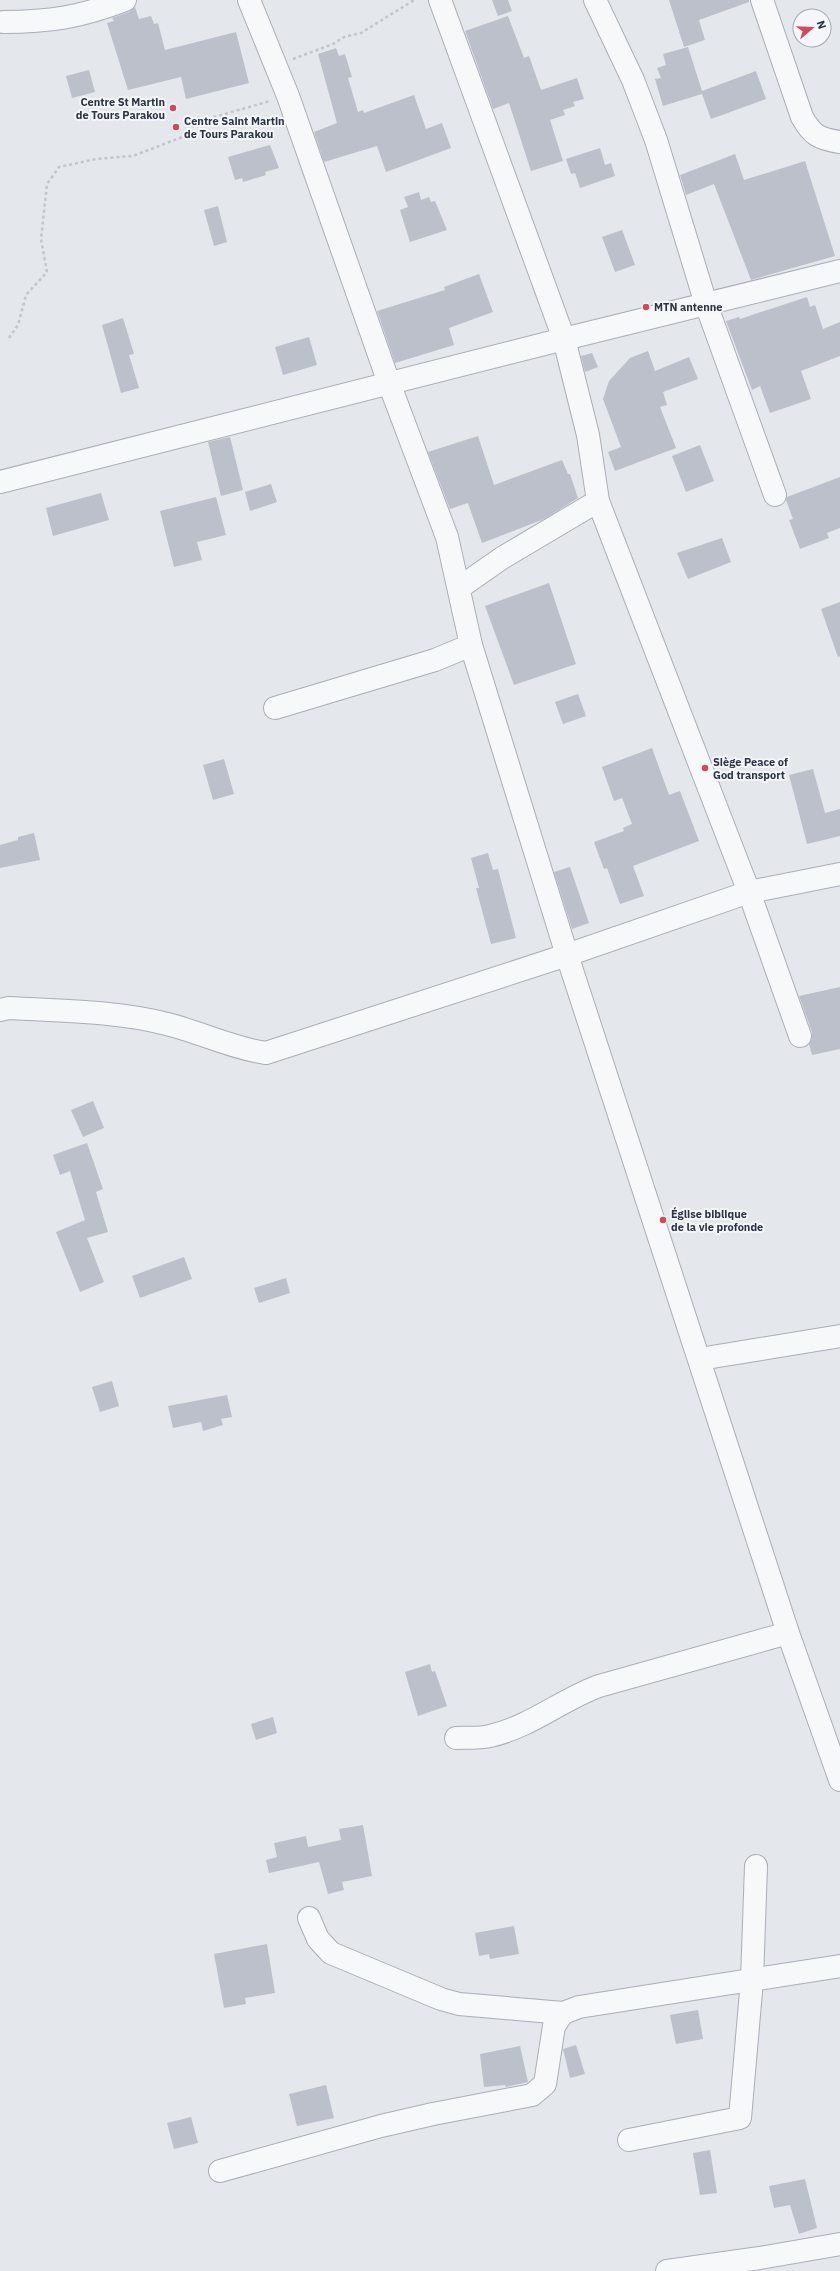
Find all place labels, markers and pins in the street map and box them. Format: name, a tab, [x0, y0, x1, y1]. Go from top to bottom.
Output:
place label: Centre St Martin de Tours Parakou	[76, 95, 165, 122]
marker: Centre St Martin de Tours Parakou	[168, 103, 178, 113]
place label: Centre Saint Martin de Tours Parakou	[184, 114, 285, 141]
marker: Centre Saint Martin de Tours Parakou	[171, 122, 181, 132]
place label: MTN antenne	[654, 300, 722, 314]
marker: MTN antenne	[641, 302, 651, 312]
place label: Siège Peace of God transport	[713, 755, 788, 782]
marker: Siège Peace of God transport	[700, 763, 710, 773]
place label: Église biblique de la vie profonde	[671, 1206, 763, 1234]
marker: Église biblique de la vie profonde	[658, 1215, 668, 1225]

